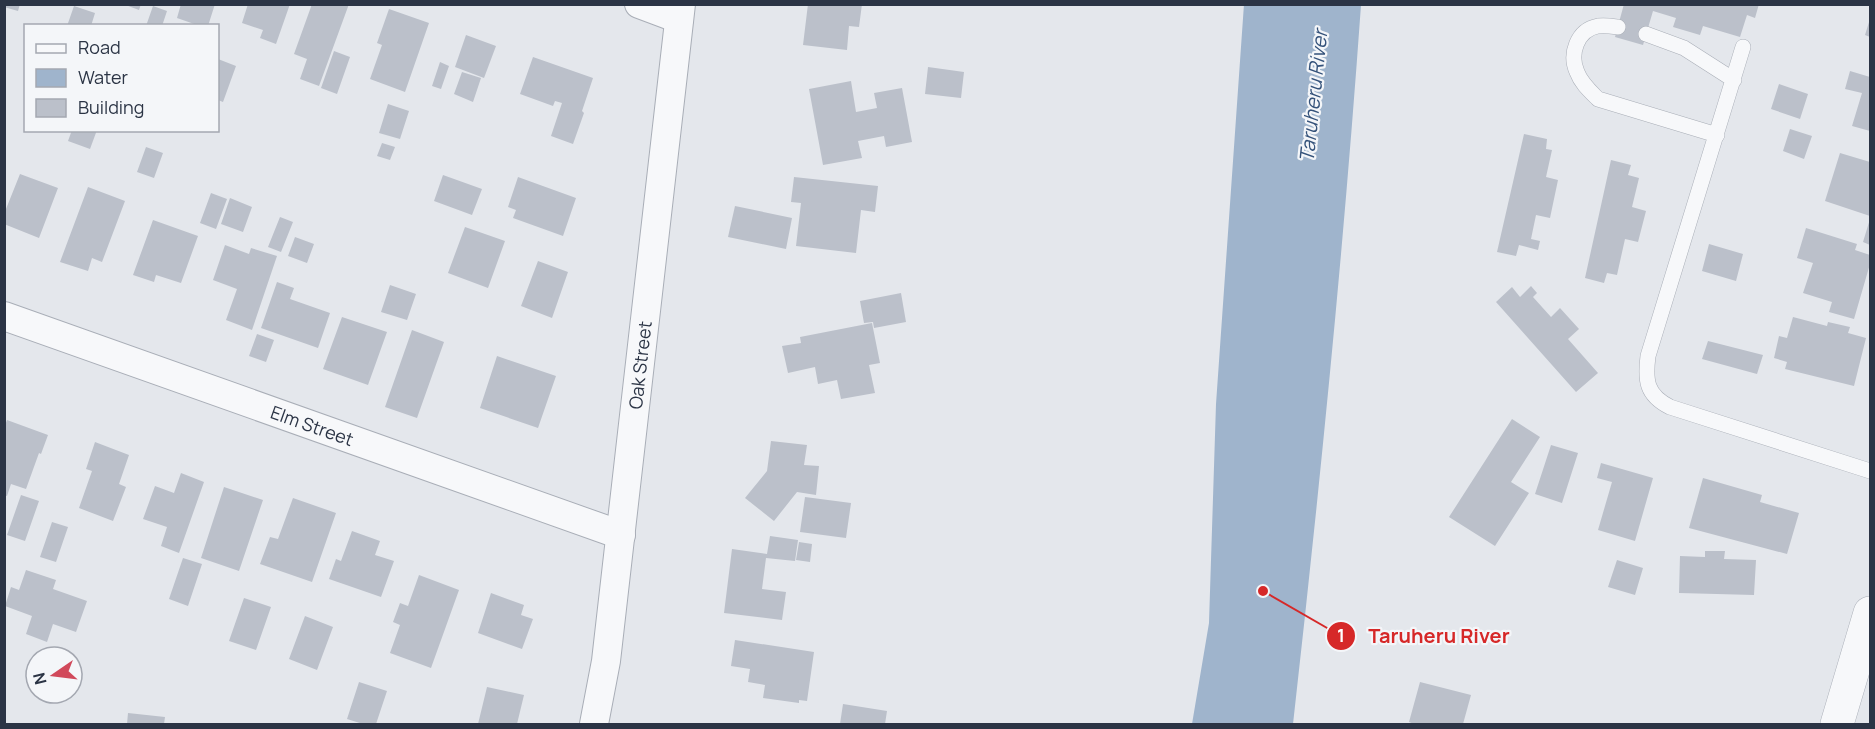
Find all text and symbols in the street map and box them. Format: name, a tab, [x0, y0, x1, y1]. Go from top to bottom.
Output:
legend	[24, 24, 219, 132]
water label: Taruheru River	[1293, 26, 1334, 164]
text: Road	[78, 35, 121, 59]
text: Water	[78, 65, 128, 89]
text: Building	[78, 95, 144, 119]
street label: Oak Street	[623, 320, 657, 410]
street label: Elm Street	[268, 400, 357, 451]
callout: Taruheru River	[1326, 617, 1521, 655]
text: Taruheru River	[1368, 622, 1510, 649]
text: 1	[1337, 623, 1345, 647]
north arrow	[24, 645, 84, 705]
text: N	[27, 670, 52, 687]

